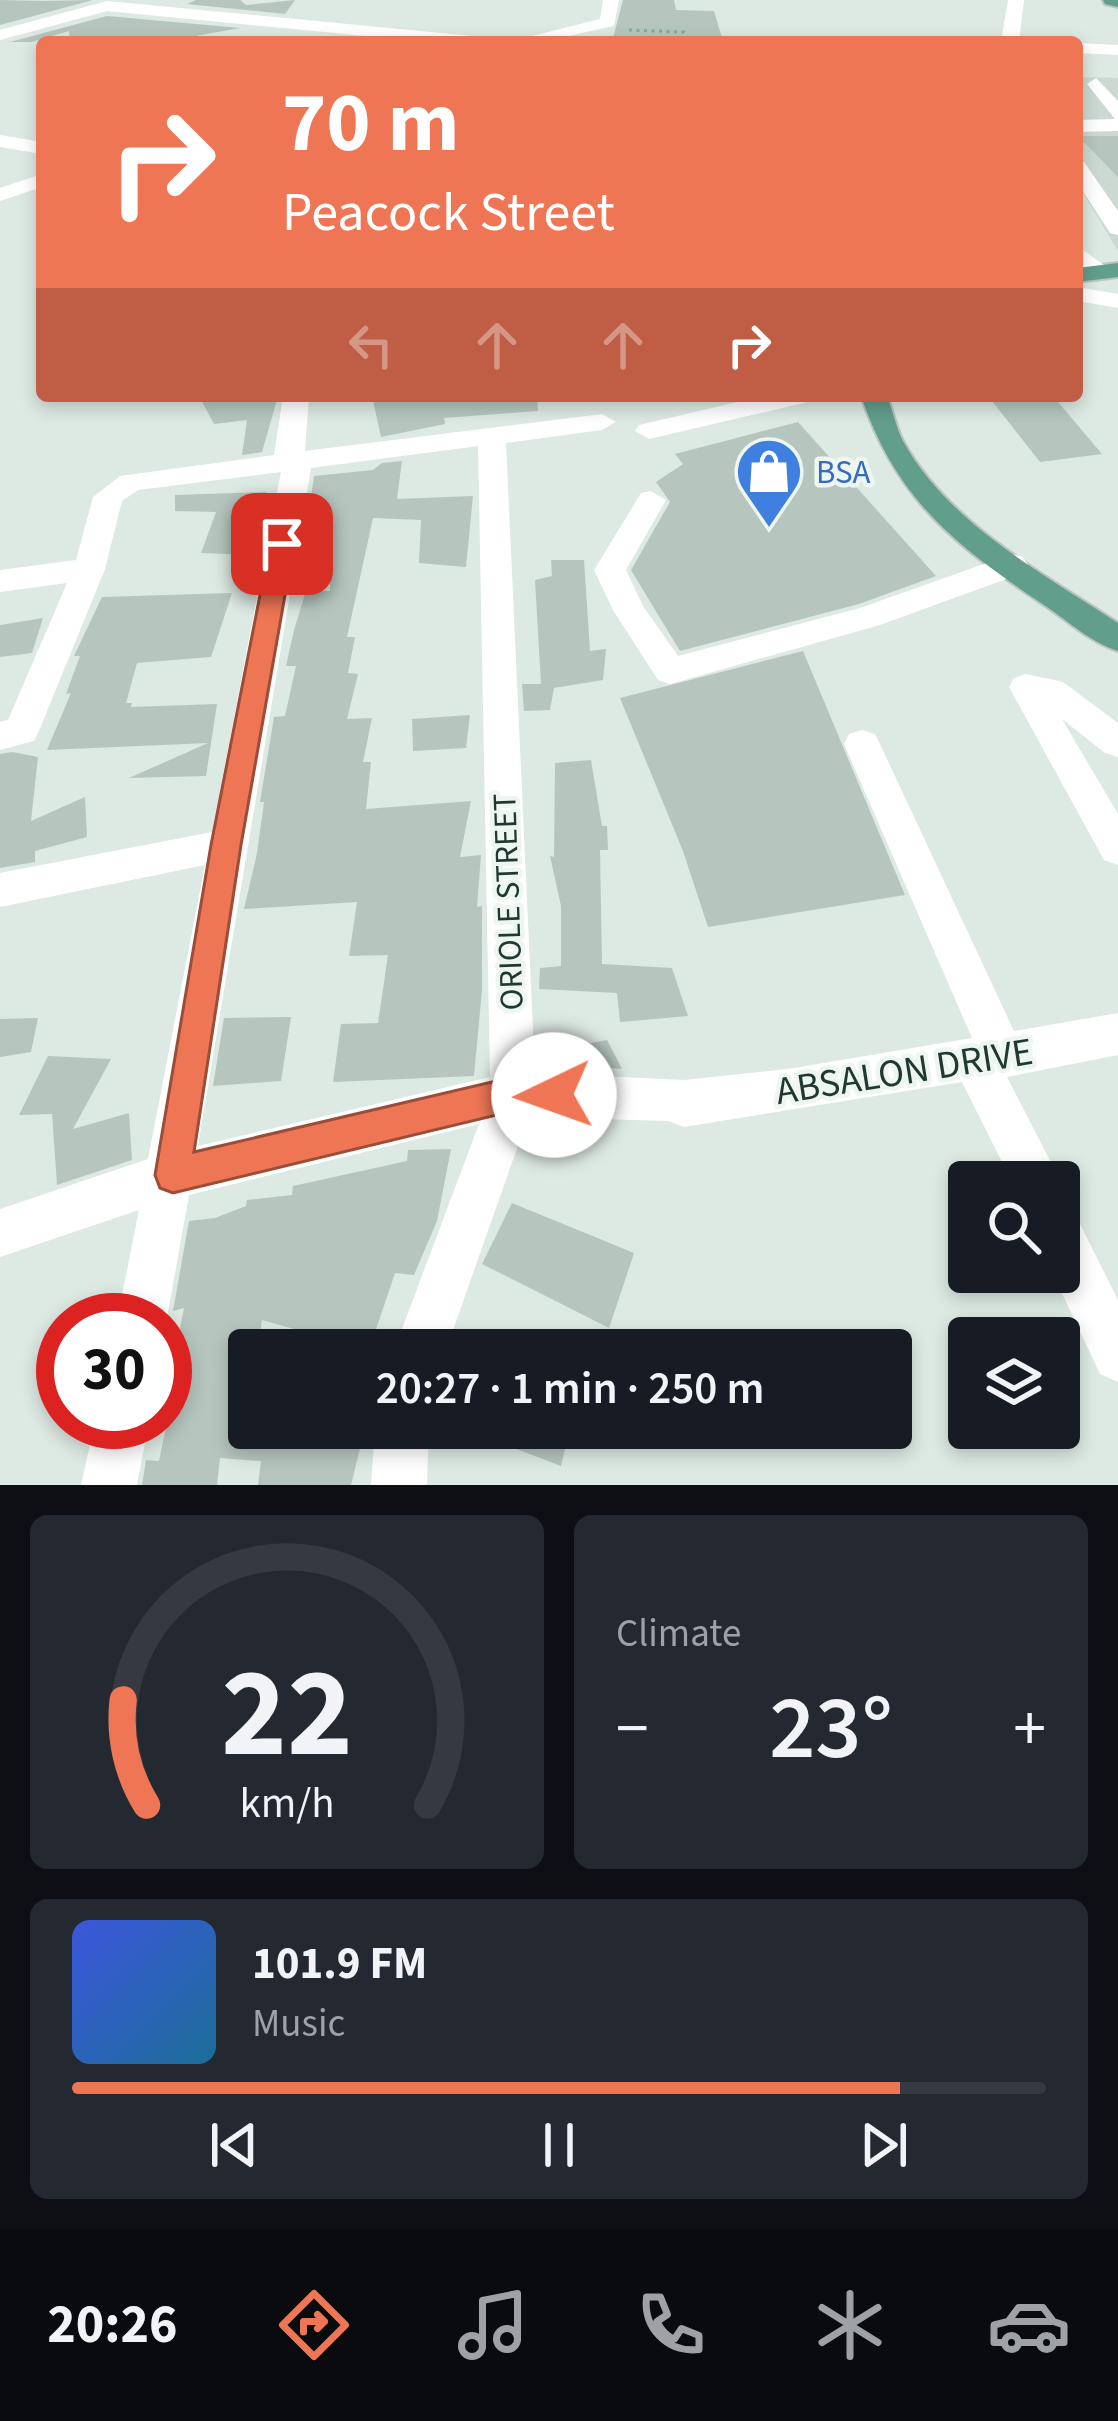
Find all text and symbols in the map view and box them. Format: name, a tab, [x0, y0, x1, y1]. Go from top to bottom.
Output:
text: 70 m	[282, 64, 460, 184]
icon: right	[84, 84, 240, 240]
text: Peacock Street	[282, 175, 615, 252]
icon: left	[338, 312, 404, 378]
icon: ahead	[464, 312, 530, 378]
icon: ahead	[590, 312, 656, 378]
icon: right	[716, 312, 782, 378]
shop icon: BSA	[734, 436, 804, 530]
place label: BSA	[816, 449, 871, 496]
pin	[231, 493, 333, 595]
icon: arrive	[249, 511, 315, 577]
street label: ORIOLE STREET	[481, 793, 536, 1011]
street label: ABSALON DRIVE	[772, 1024, 1037, 1120]
position arrow	[491, 1032, 617, 1158]
map controls	[948, 1161, 1080, 1449]
button: search	[948, 1161, 1080, 1293]
speed limit sign: 30	[36, 1293, 192, 1449]
button: layers	[948, 1317, 1080, 1449]
text: 20:27 · 1 min · 250 m	[376, 1357, 764, 1421]
text: Climate	[616, 1606, 741, 1662]
text: 22	[221, 1626, 353, 1804]
text: 23°	[769, 1665, 893, 1793]
text: −	[616, 1682, 649, 1776]
text: +	[1013, 1682, 1046, 1776]
text: km/h	[239, 1773, 335, 1834]
text: 101.9 FM	[252, 1932, 427, 1996]
text: Music	[252, 1996, 345, 2052]
icon: previous	[201, 2112, 267, 2178]
icon: pause	[526, 2112, 592, 2178]
icon: next	[851, 2112, 917, 2178]
icon: directions	[272, 2283, 356, 2367]
icon: music	[451, 2283, 535, 2367]
icon: phone	[629, 2283, 713, 2367]
icon: climate	[808, 2283, 892, 2367]
icon: car	[987, 2283, 1071, 2367]
text: 20:26	[47, 2287, 178, 2364]

